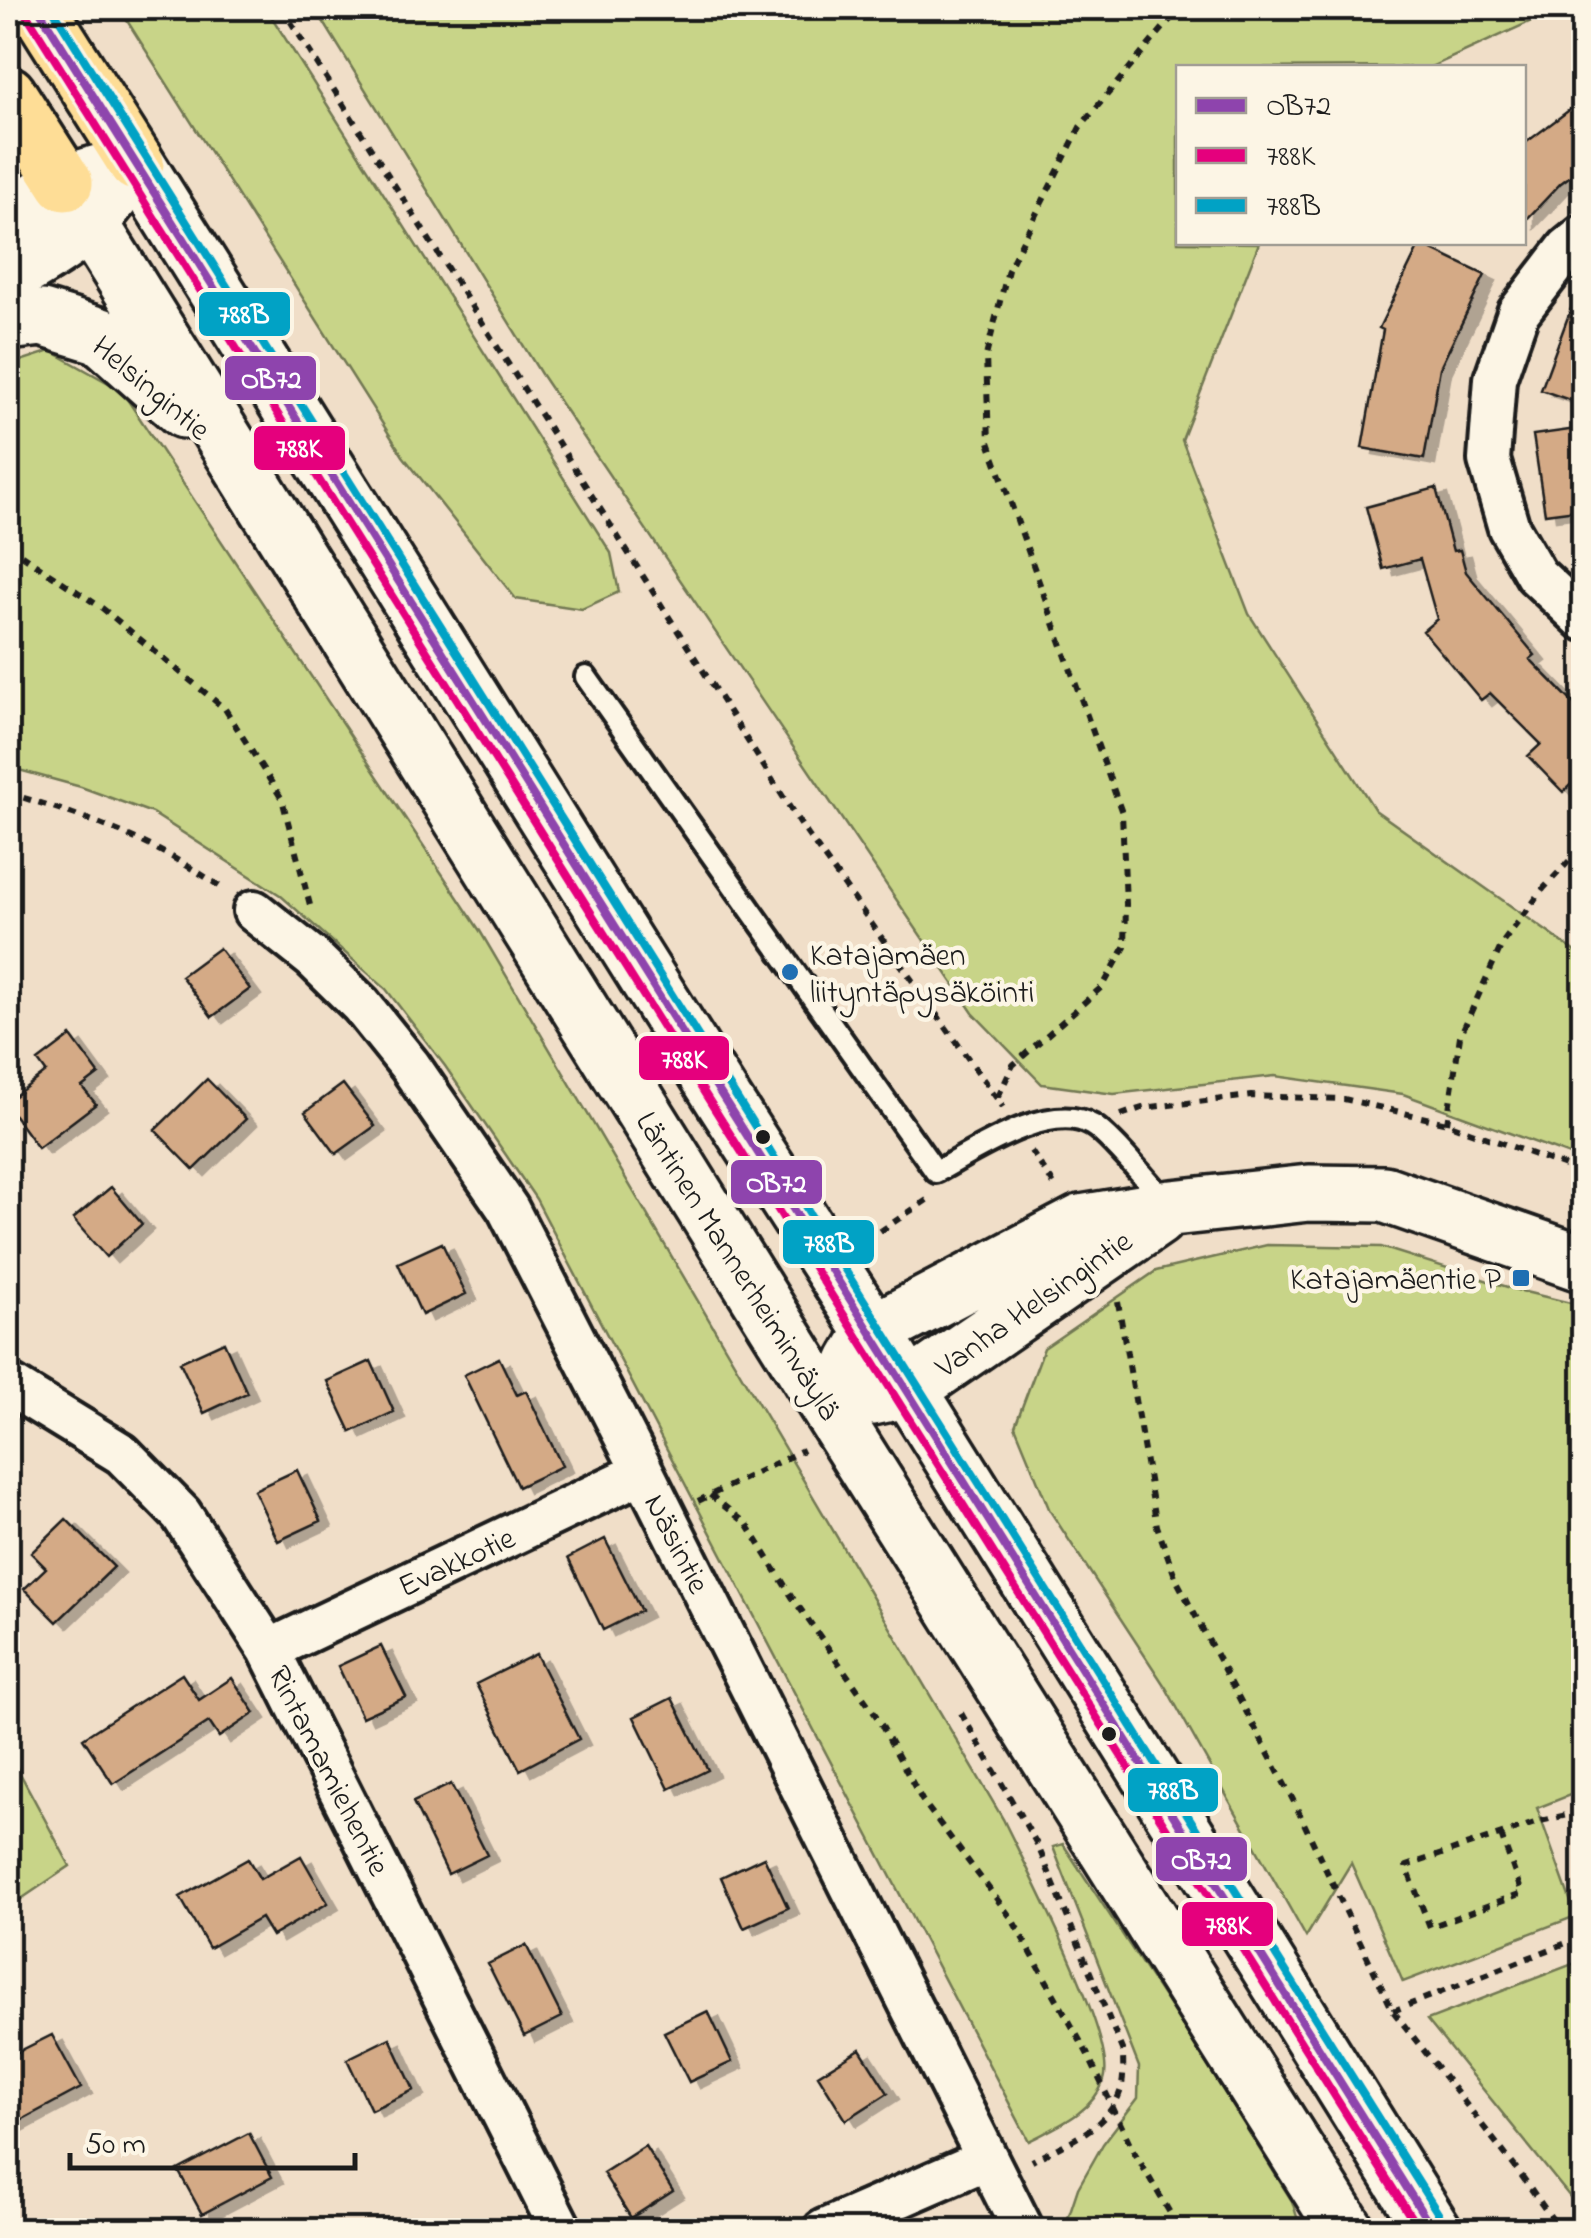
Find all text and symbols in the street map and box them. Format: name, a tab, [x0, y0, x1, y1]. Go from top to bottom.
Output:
legend	[1176, 65, 1526, 245]
text: OB72	[1266, 86, 1331, 130]
text: 788K	[1266, 136, 1316, 180]
text: 788B	[1266, 186, 1321, 230]
line badge: 788B	[197, 290, 292, 338]
text: 788B	[218, 296, 270, 337]
street label: Helsingintie	[80, 326, 220, 454]
line badge: OB72	[223, 354, 318, 402]
text: OB72	[241, 361, 301, 402]
line badge: 788K	[252, 424, 347, 472]
text: 788K	[276, 430, 323, 471]
place label: Katajamäen liityntäpysäköinti	[810, 934, 1035, 1018]
marker: Katajamäen liityntäpysäköinti	[779, 961, 801, 983]
line badge: 788K	[637, 1034, 731, 1082]
text: 788K	[661, 1041, 708, 1082]
street label: Läntinen Mannerheiminväylä	[622, 1103, 850, 1430]
unlabelled marker	[753, 1127, 773, 1147]
line badge: OB72	[729, 1158, 824, 1206]
text: OB72	[746, 1165, 806, 1206]
line badge: 788B	[781, 1218, 876, 1266]
street label: Vanha Helsingintie	[926, 1220, 1144, 1392]
text: 788B	[803, 1225, 855, 1266]
place label: Katajamäentie P	[1290, 1258, 1501, 1305]
marker: Katajamäentie P	[1510, 1267, 1532, 1289]
street label: Näsintie	[630, 1486, 720, 1603]
street label: Evakkotie	[391, 1516, 524, 1612]
street label: Rintamamiehentie	[254, 1658, 400, 1886]
unlabelled marker	[1099, 1724, 1119, 1744]
line badge: 788B	[1126, 1766, 1220, 1814]
text: 788B	[1147, 1772, 1199, 1813]
line badge: OB72	[1154, 1835, 1249, 1883]
text: OB72	[1171, 1842, 1231, 1883]
line badge: 788K	[1180, 1900, 1275, 1948]
text: 788K	[1205, 1907, 1252, 1948]
scale bar	[70, 2108, 355, 2170]
text: 50 m	[85, 2124, 146, 2168]

